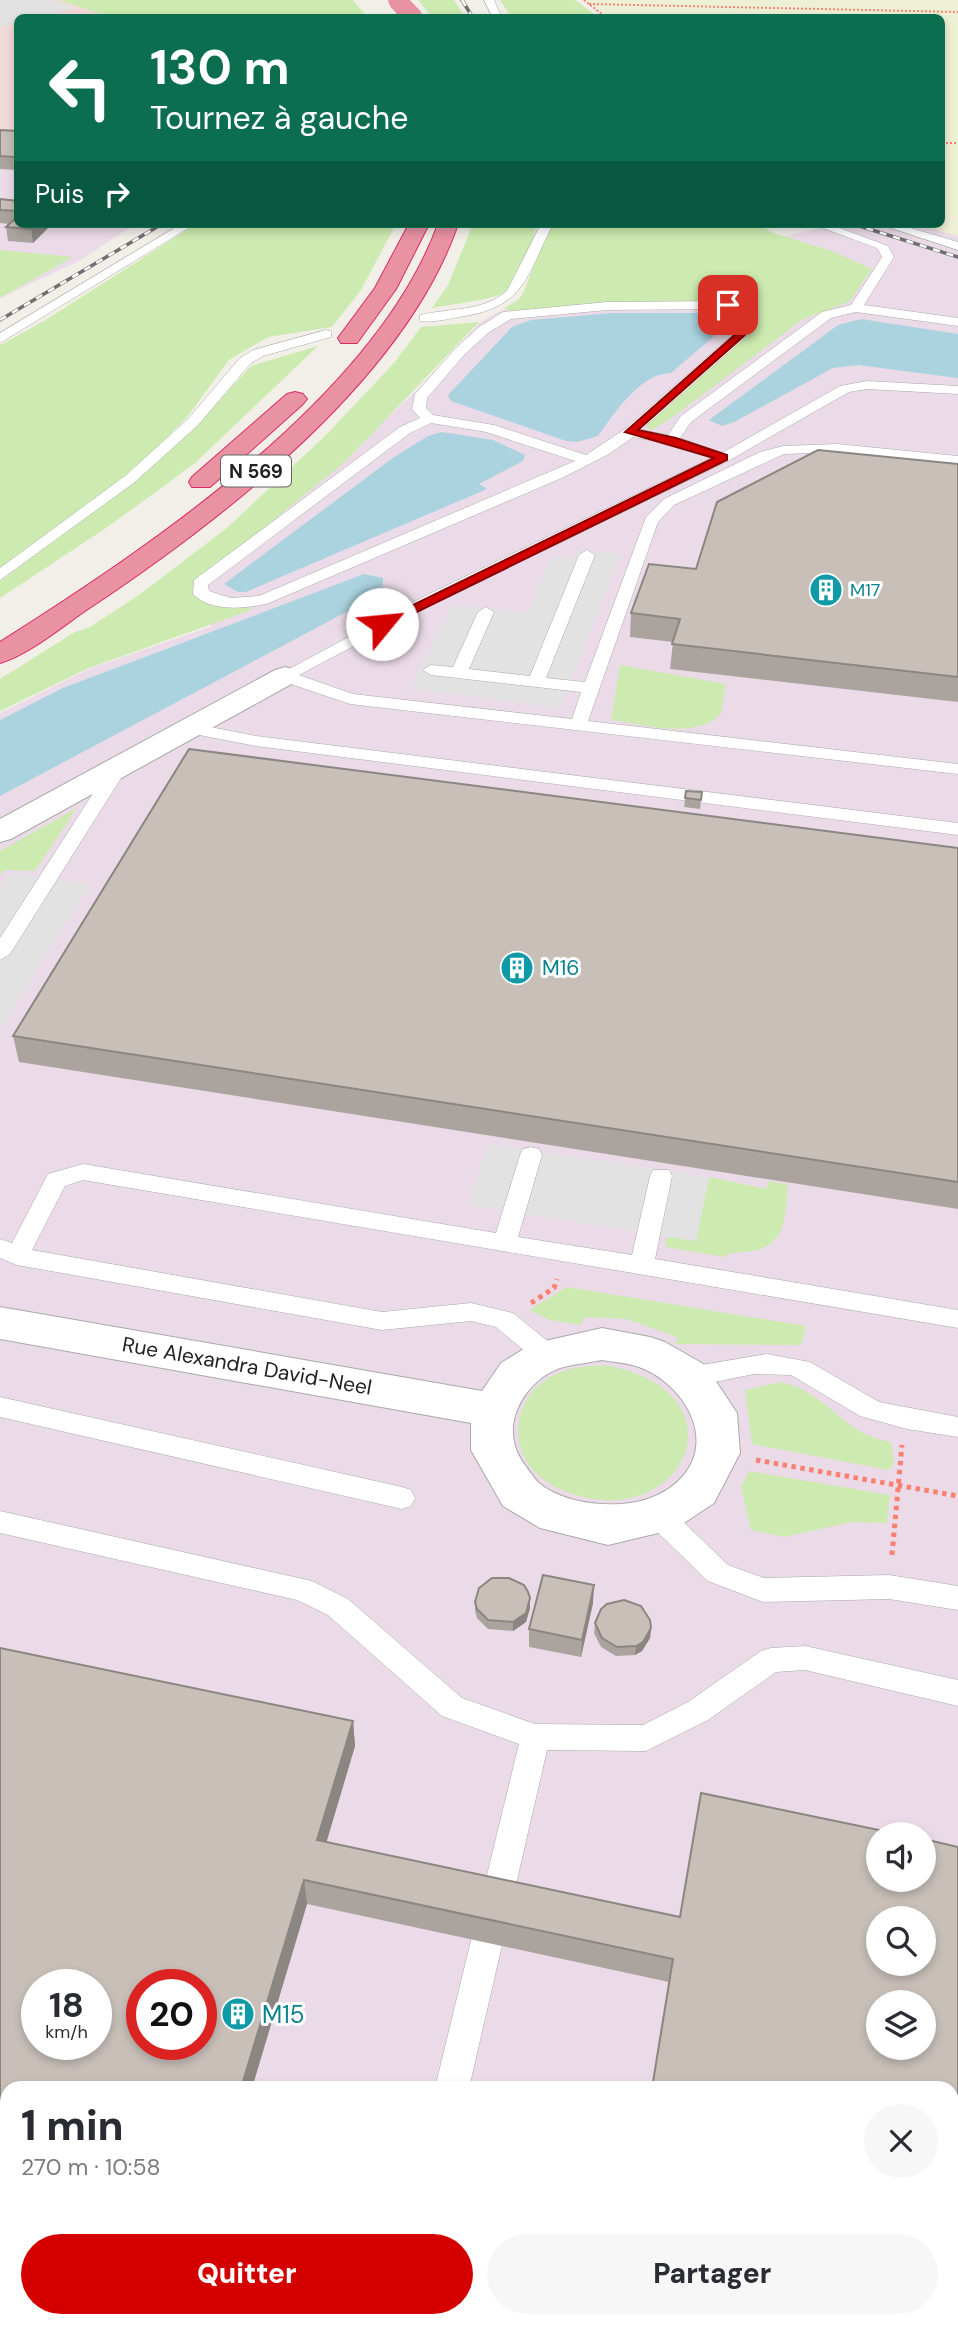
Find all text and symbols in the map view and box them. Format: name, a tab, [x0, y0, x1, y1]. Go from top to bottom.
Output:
text: 130 m	[150, 35, 290, 99]
icon: left	[35, 42, 126, 133]
text: Tournez à gauche	[150, 97, 408, 139]
icon: right	[98, 175, 136, 213]
text: Puis	[35, 177, 84, 211]
pin	[698, 275, 758, 335]
icon: arrive	[709, 286, 747, 324]
road number: N 569	[221, 456, 291, 486]
building icon: M17	[807, 571, 845, 609]
place label: M17	[850, 578, 880, 602]
position arrow	[345, 587, 419, 661]
building icon: M16	[498, 949, 536, 987]
place label: M16	[542, 954, 579, 982]
street label: Rue Alexandra David-Neel	[120, 1330, 374, 1402]
map controls	[866, 1822, 936, 2060]
button: sound	[866, 1822, 936, 1892]
button: search	[866, 1906, 936, 1976]
speed limit sign: 20	[126, 1969, 217, 2060]
text: 18	[49, 1982, 84, 2028]
button: layers	[866, 1990, 936, 2060]
building icon: M15	[219, 1995, 257, 2033]
place label: M15	[262, 1999, 304, 2030]
text: km/h	[45, 2020, 88, 2044]
text: 1 min	[21, 2098, 124, 2153]
button: close	[864, 2104, 938, 2178]
text: 270 m · 10:58	[21, 2152, 161, 2182]
button: Quitter	[21, 2234, 473, 2314]
button: Partager	[487, 2234, 938, 2314]

